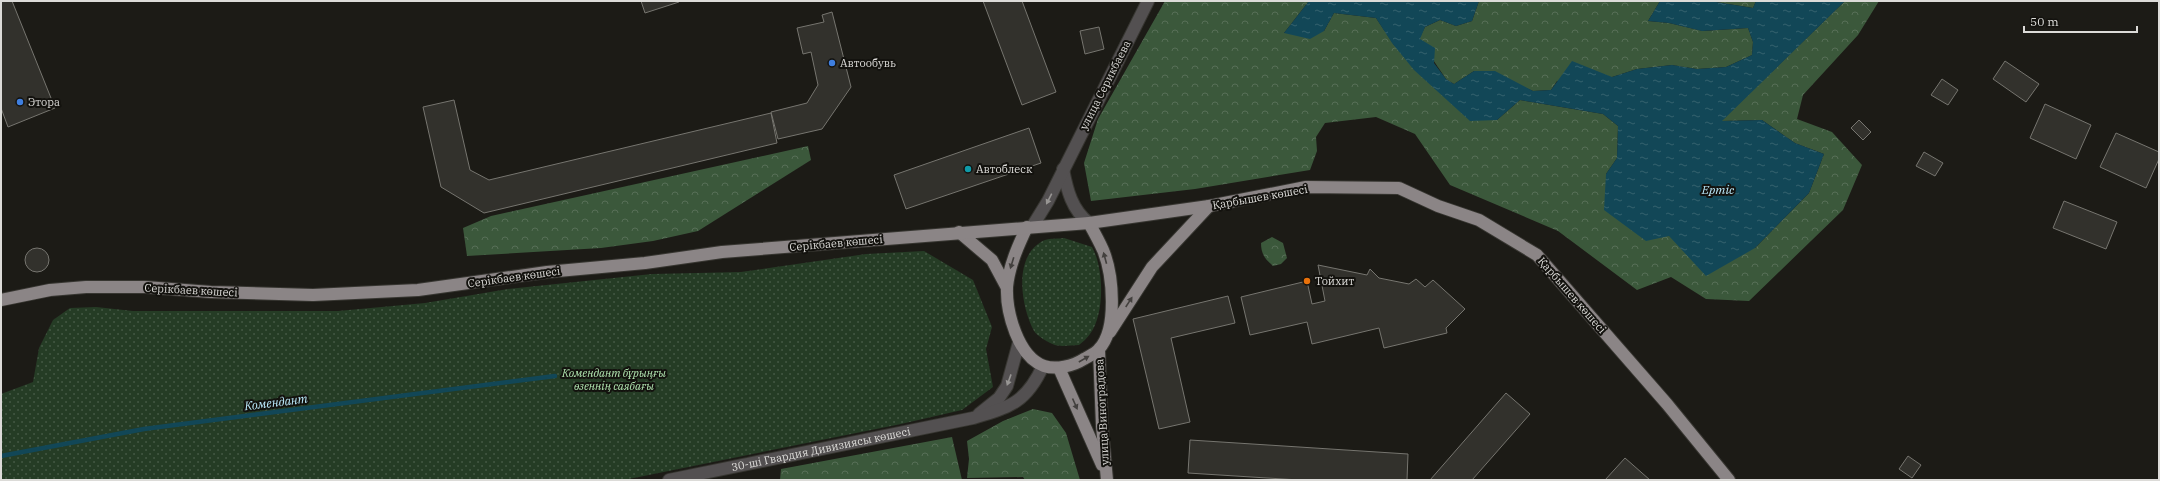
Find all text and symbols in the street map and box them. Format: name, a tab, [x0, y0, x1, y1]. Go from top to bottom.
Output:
scale bar	[2024, 8, 2137, 34]
text: 50 m	[2030, 14, 2059, 29]
street label: улица Серикбаева	[1076, 38, 1134, 132]
place label: Автообувь	[840, 56, 896, 70]
marker: Автообувь	[827, 58, 837, 68]
place label: Этора	[28, 95, 60, 109]
marker: Этора	[15, 97, 25, 107]
place label: Автоблеск	[976, 162, 1033, 176]
marker: Автоблеск	[963, 164, 973, 174]
street label: Қарбышев көшесі	[1211, 182, 1309, 212]
water label: Ертіс	[1701, 182, 1735, 197]
one-way arrow	[1046, 193, 1052, 205]
street label: Серікбаев көшесі	[789, 232, 884, 254]
one-way arrow	[1102, 252, 1108, 264]
street label: Қарбышев көшесі	[1535, 254, 1609, 336]
one-way arrow	[1009, 258, 1015, 270]
street label: Серікбаев көшесі	[467, 263, 562, 290]
place label: Тойхит	[1315, 274, 1355, 288]
marker: Тойхит	[1302, 276, 1312, 286]
street label: Серікбаев көшесі	[144, 281, 239, 299]
one-way arrow	[1125, 297, 1133, 307]
one-way arrow	[1079, 355, 1089, 363]
street label: улица Виноградова	[1092, 358, 1112, 466]
park label: Комендант бұрыңғы өзеннің саябағы	[561, 366, 666, 393]
one-way arrow	[1005, 374, 1011, 386]
water label: Комендант	[242, 391, 309, 413]
one-way arrow	[1072, 398, 1078, 409]
street label: 30-ші Гвардия Дивизиясы көшесі	[730, 424, 912, 474]

